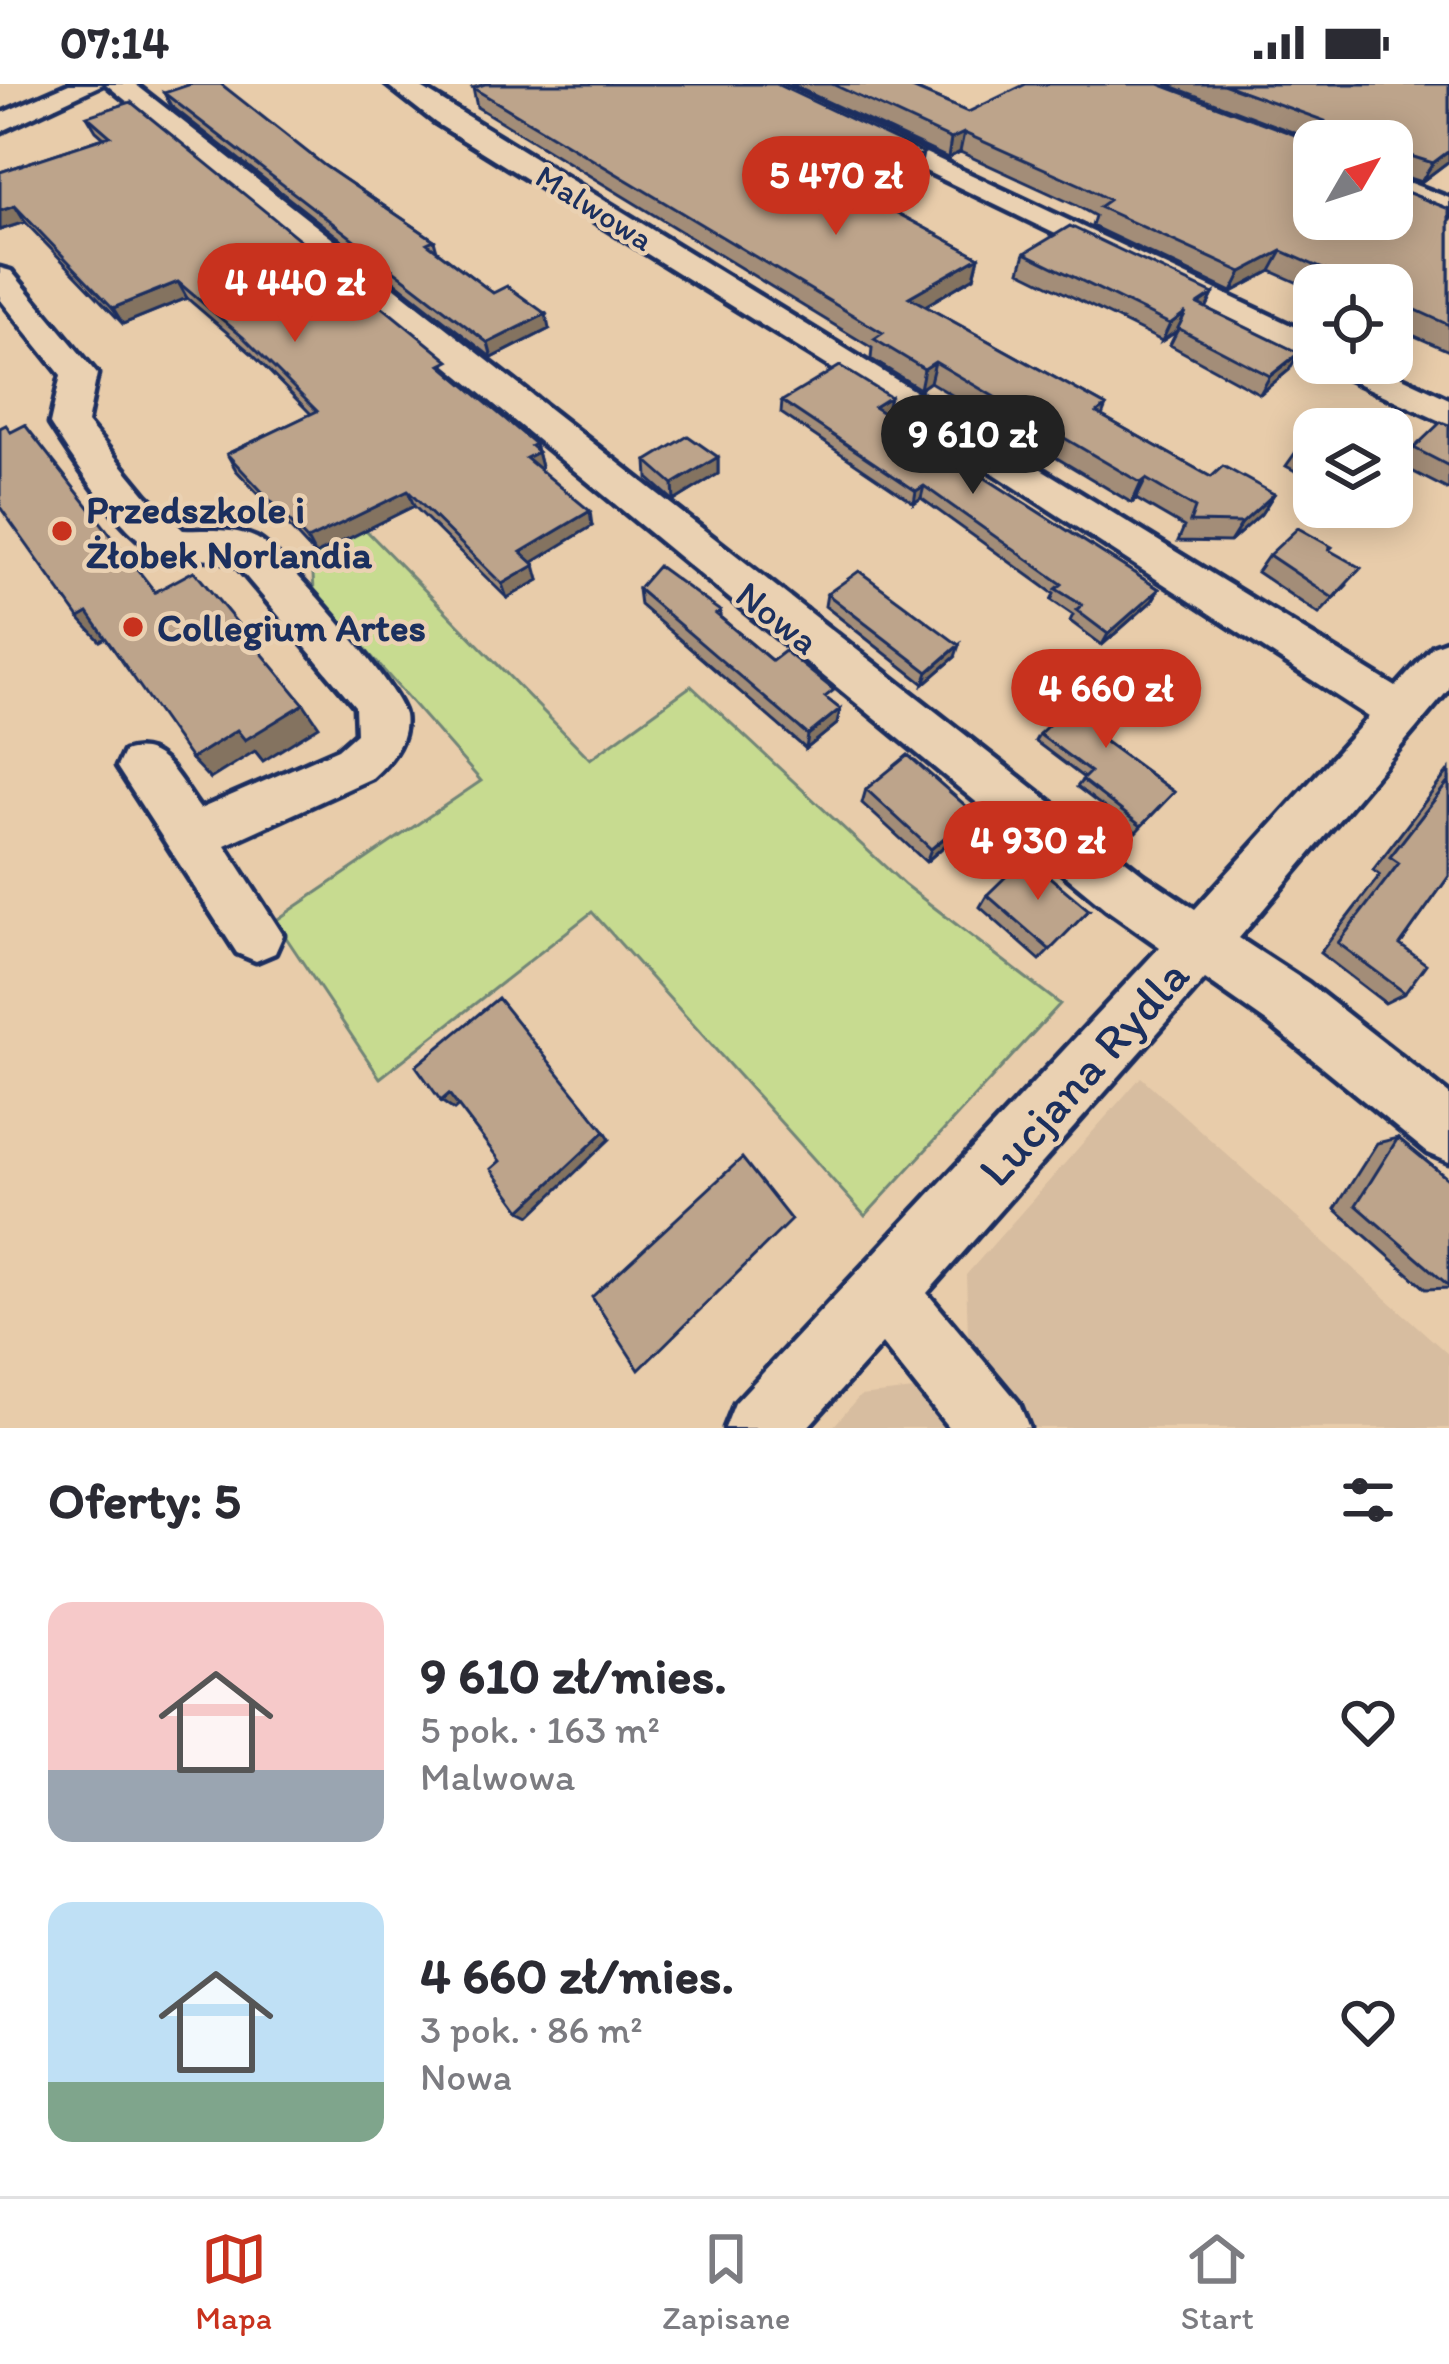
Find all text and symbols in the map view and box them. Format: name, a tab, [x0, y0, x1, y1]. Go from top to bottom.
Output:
text: 07:14	[60, 15, 169, 69]
north arrow	[1293, 120, 1413, 240]
map controls	[1293, 120, 1413, 528]
pin: 5 470 zł	[712, 136, 960, 238]
text: 5 470 zł	[769, 151, 903, 198]
street label: Malwowa	[529, 156, 661, 259]
pin: 4 440 zł	[171, 243, 419, 345]
text: 4 440 zł	[224, 258, 366, 305]
button: locate	[1293, 264, 1413, 384]
pin: 9 610 zł	[849, 395, 1097, 497]
button: layers	[1293, 408, 1413, 528]
text: 9 610 zł	[908, 410, 1038, 457]
place label: Przedszkole i Żłobek Norlandia	[86, 486, 373, 578]
marker: Przedszkole i Żłobek Norlandia	[49, 518, 75, 544]
street label: Nowa	[727, 571, 828, 664]
place label: Collegium Artes	[157, 604, 426, 651]
marker: Collegium Artes	[120, 614, 146, 640]
pin: 4 660 zł	[982, 649, 1230, 751]
text: 4 660 zł	[1038, 664, 1174, 711]
pin: 4 930 zł	[914, 801, 1162, 903]
text: 4 930 zł	[970, 816, 1106, 863]
street label: Lucjana Rydla	[966, 946, 1200, 1198]
icon: filters	[1335, 1467, 1401, 1533]
text: Oferty: 5	[48, 1470, 240, 1531]
text: 9 610 zł/mies.	[420, 1645, 727, 1706]
icon: home	[144, 1650, 288, 1794]
icon: heart	[1335, 1689, 1401, 1755]
text: 5 pok. · 163 m²	[420, 1706, 660, 1753]
text: Malwowa	[420, 1753, 575, 1800]
text: 4 660 zł/mies.	[420, 1945, 734, 2006]
icon: home	[144, 1950, 288, 2094]
icon: heart	[1335, 1989, 1401, 2055]
text: 3 pok. · 86 m²	[420, 2006, 643, 2053]
text: Nowa	[420, 2053, 512, 2100]
tab: Mapa	[195, 2226, 272, 2337]
tab: Zapisane	[662, 2226, 790, 2337]
tab: Start	[1181, 2226, 1254, 2337]

